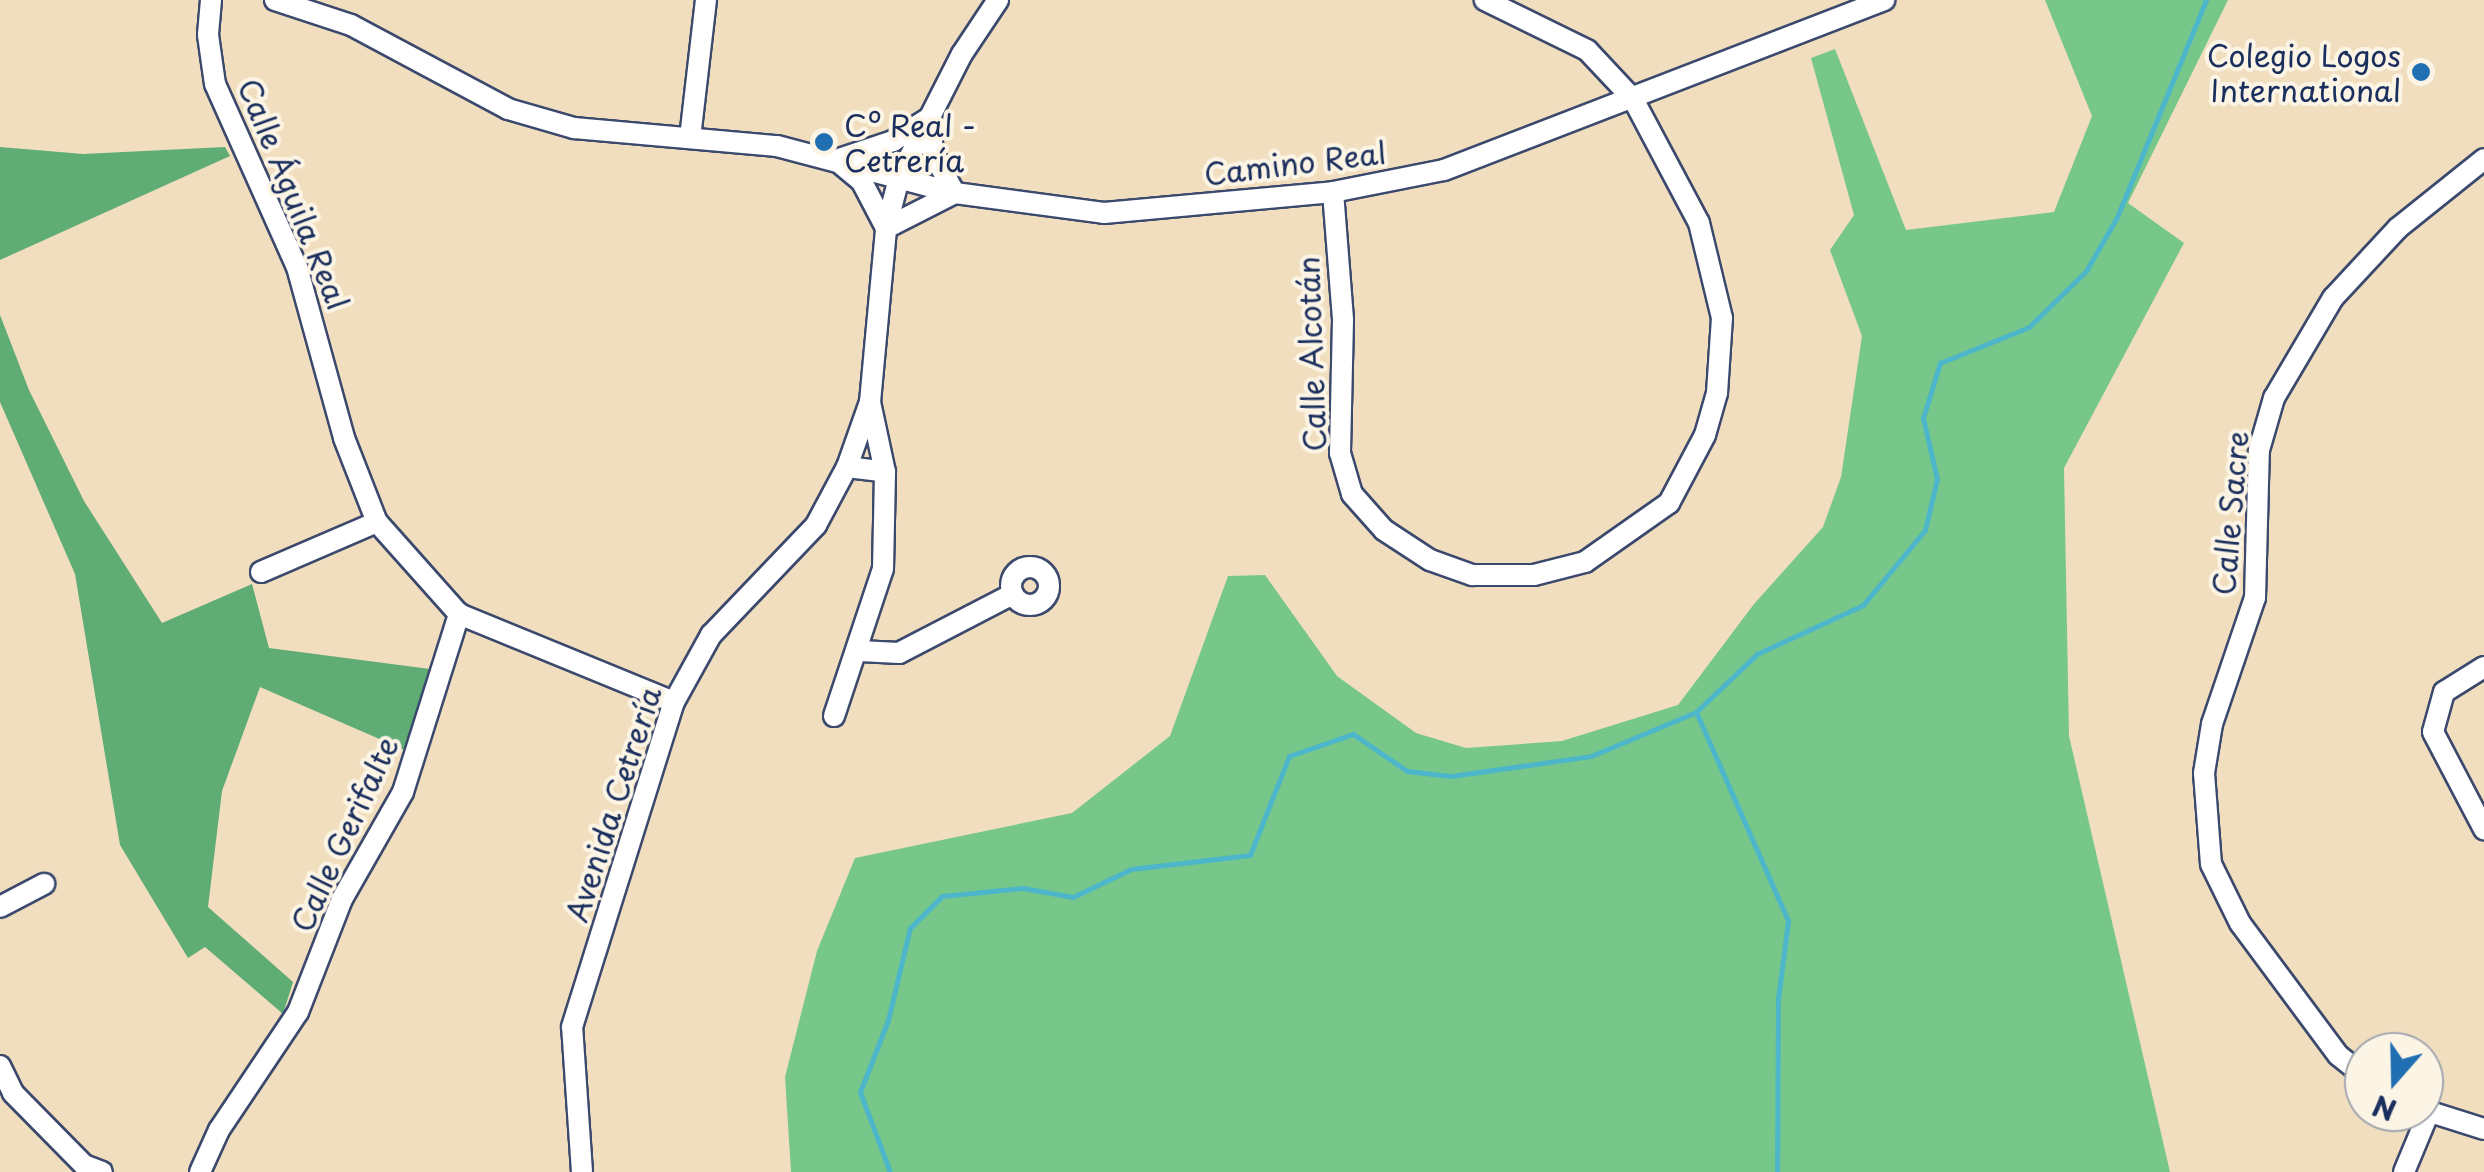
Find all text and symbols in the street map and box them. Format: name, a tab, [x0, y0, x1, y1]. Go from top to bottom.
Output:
place label: Colegio Logos International	[2205, 37, 2401, 108]
marker: Colegio Logos International	[2410, 61, 2432, 83]
street label: Calle Águila Real	[231, 73, 357, 315]
place label: Cº Real - Cetrería	[844, 107, 978, 178]
marker: Cº Real - Cetrería	[813, 131, 835, 153]
street label: Camino Real	[1202, 134, 1388, 192]
street label: Calle Alcotán	[1290, 255, 1332, 453]
street label: Calle Sacre	[2205, 429, 2255, 597]
street label: Avenida Cetrería	[558, 682, 668, 926]
street label: Calle Gerifalte	[283, 730, 405, 938]
north arrow	[2344, 1032, 2444, 1132]
text: N	[2366, 1085, 2402, 1133]

